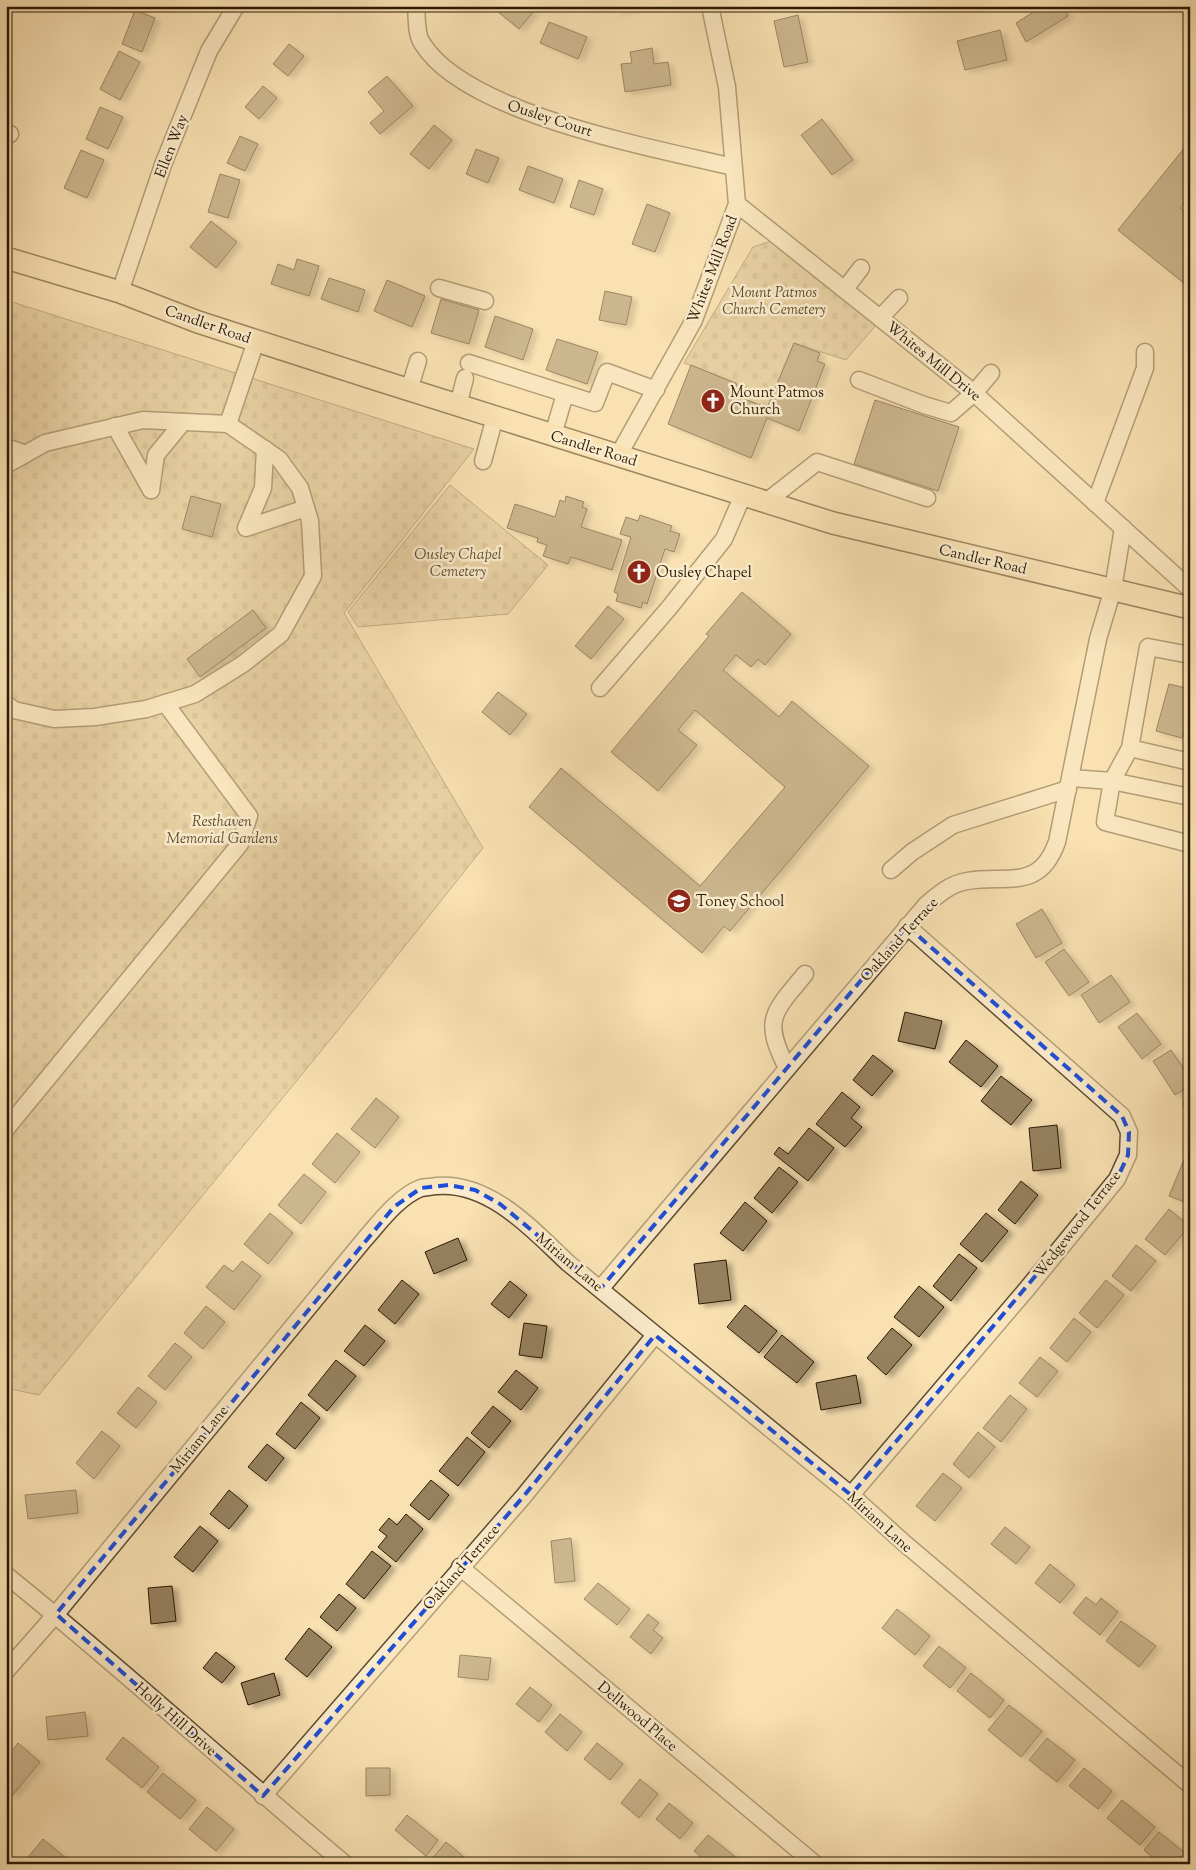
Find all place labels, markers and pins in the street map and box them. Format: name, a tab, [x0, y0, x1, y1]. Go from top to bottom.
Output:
place label: Mount Patmos Church	[730, 383, 824, 421]
church icon: Mount Patmos Church	[700, 388, 726, 414]
church icon: Ousley Chapel	[626, 559, 652, 585]
place label: Ousley Chapel	[656, 563, 752, 584]
school or university icon: Toney School	[666, 888, 692, 914]
place label: Toney School	[696, 892, 784, 913]

